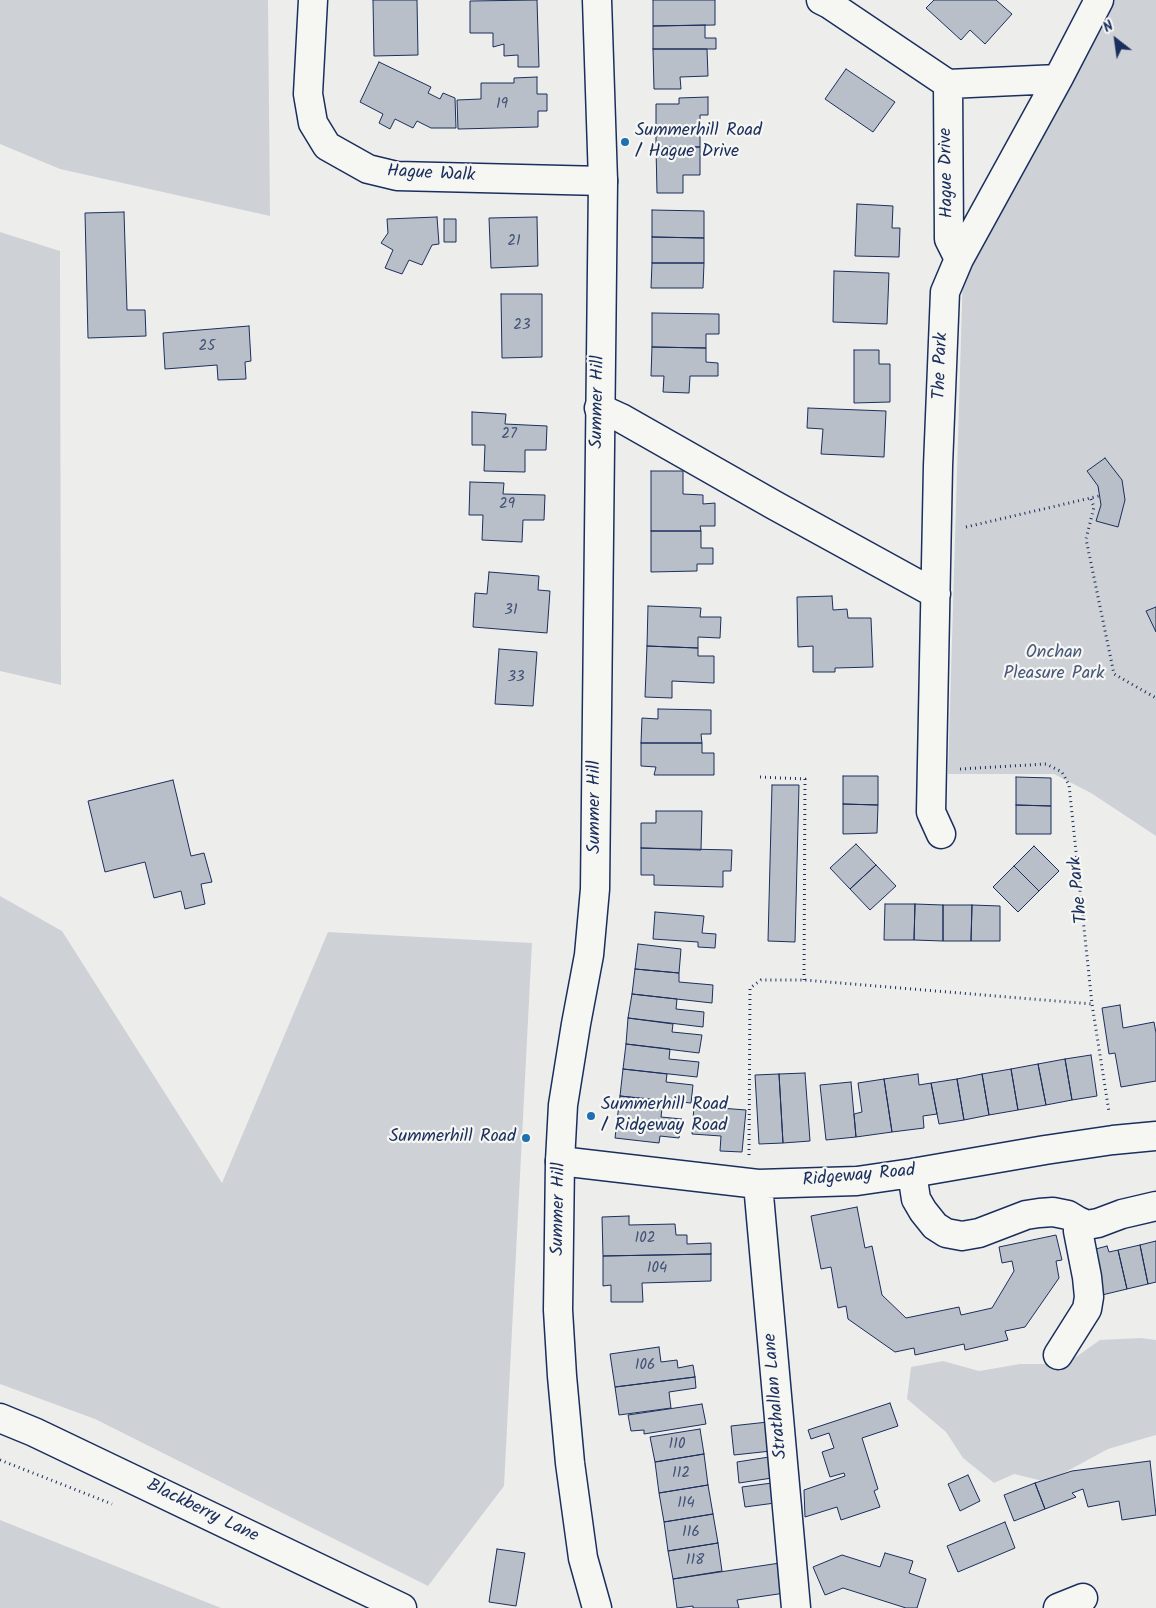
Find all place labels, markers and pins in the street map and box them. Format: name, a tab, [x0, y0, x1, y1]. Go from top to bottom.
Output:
place label: Summerhill Road / Hague Drive	[635, 121, 762, 163]
marker: Summerhill Road / Hague Drive	[619, 136, 631, 148]
place label: Summerhill Road / Ridgeway Road	[601, 1095, 728, 1138]
marker: Summerhill Road / Ridgeway Road	[585, 1110, 597, 1122]
place label: Summerhill Road	[389, 1127, 516, 1149]
marker: Summerhill Road	[520, 1132, 532, 1144]

